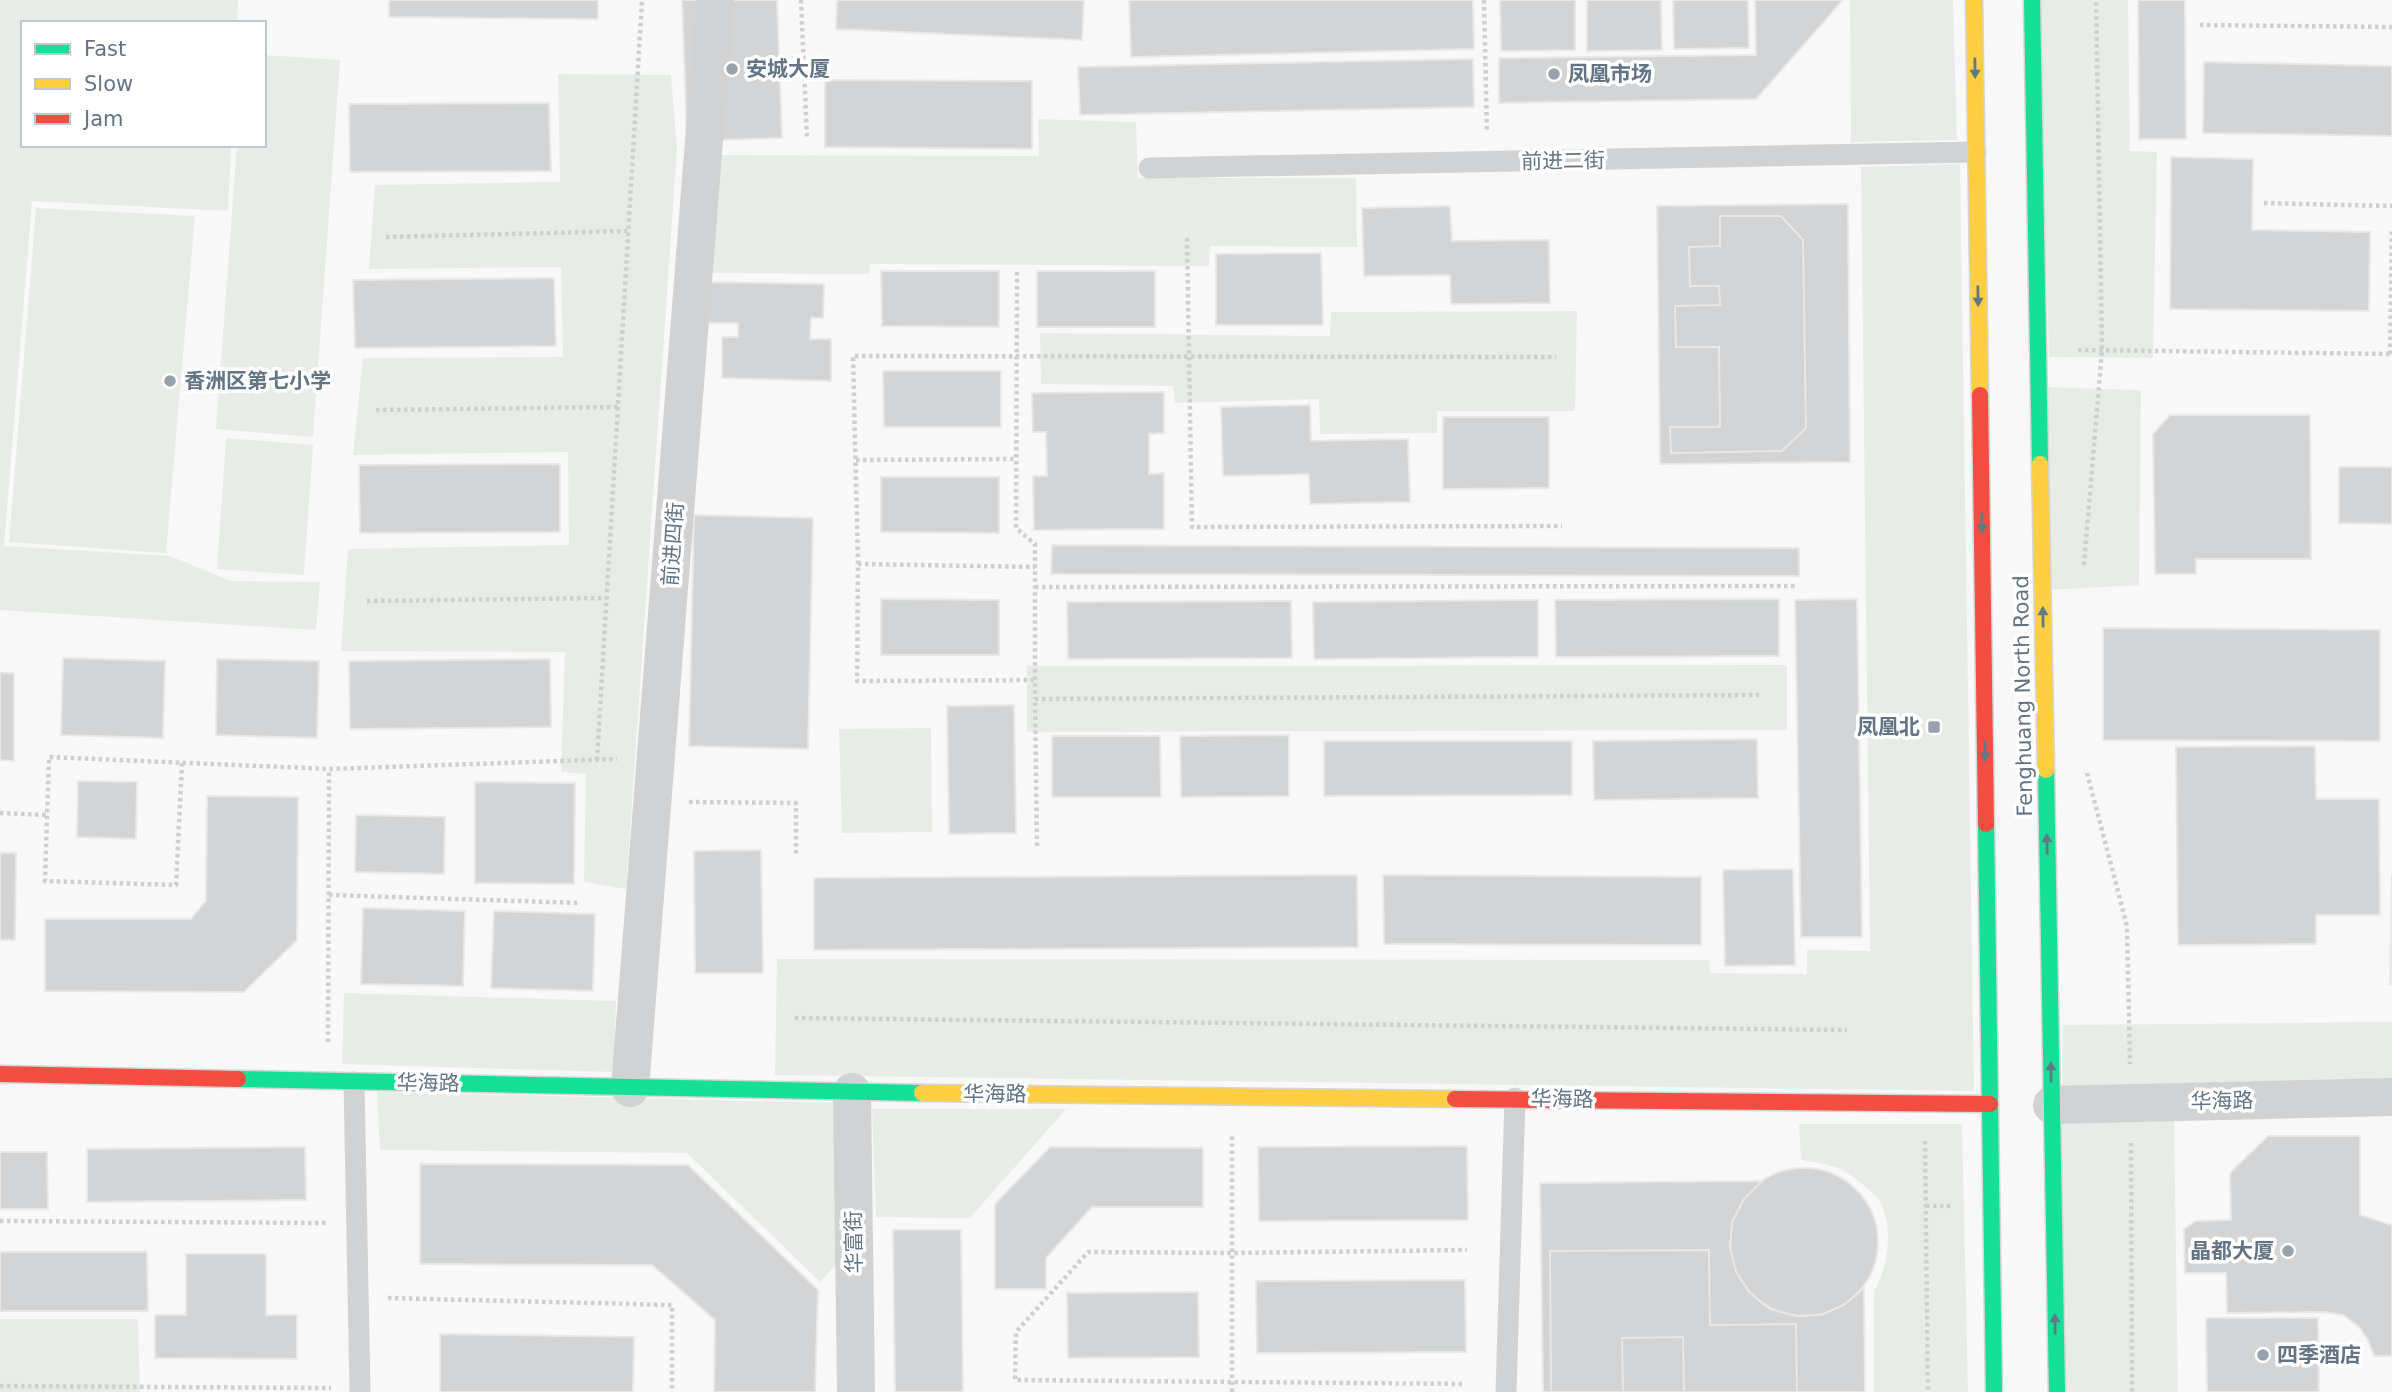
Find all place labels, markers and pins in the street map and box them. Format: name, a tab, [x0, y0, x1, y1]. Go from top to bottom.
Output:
place label: 安城大厦	[746, 57, 830, 81]
marker: 安城大厦	[724, 61, 740, 77]
place label: 凤凰市场	[1568, 62, 1652, 86]
marker: 凤凰市场	[1546, 66, 1562, 82]
place label: 香洲区第七小学	[184, 369, 331, 393]
marker: 香洲区第七小学	[162, 373, 178, 389]
place label: 凤凰北	[1857, 715, 1920, 739]
marker: 凤凰北	[1926, 719, 1942, 735]
place label: 晶都大厦	[2190, 1239, 2274, 1263]
marker: 晶都大厦	[2280, 1243, 2296, 1259]
place label: 四季酒店	[2277, 1343, 2361, 1367]
marker: 四季酒店	[2255, 1347, 2271, 1363]

